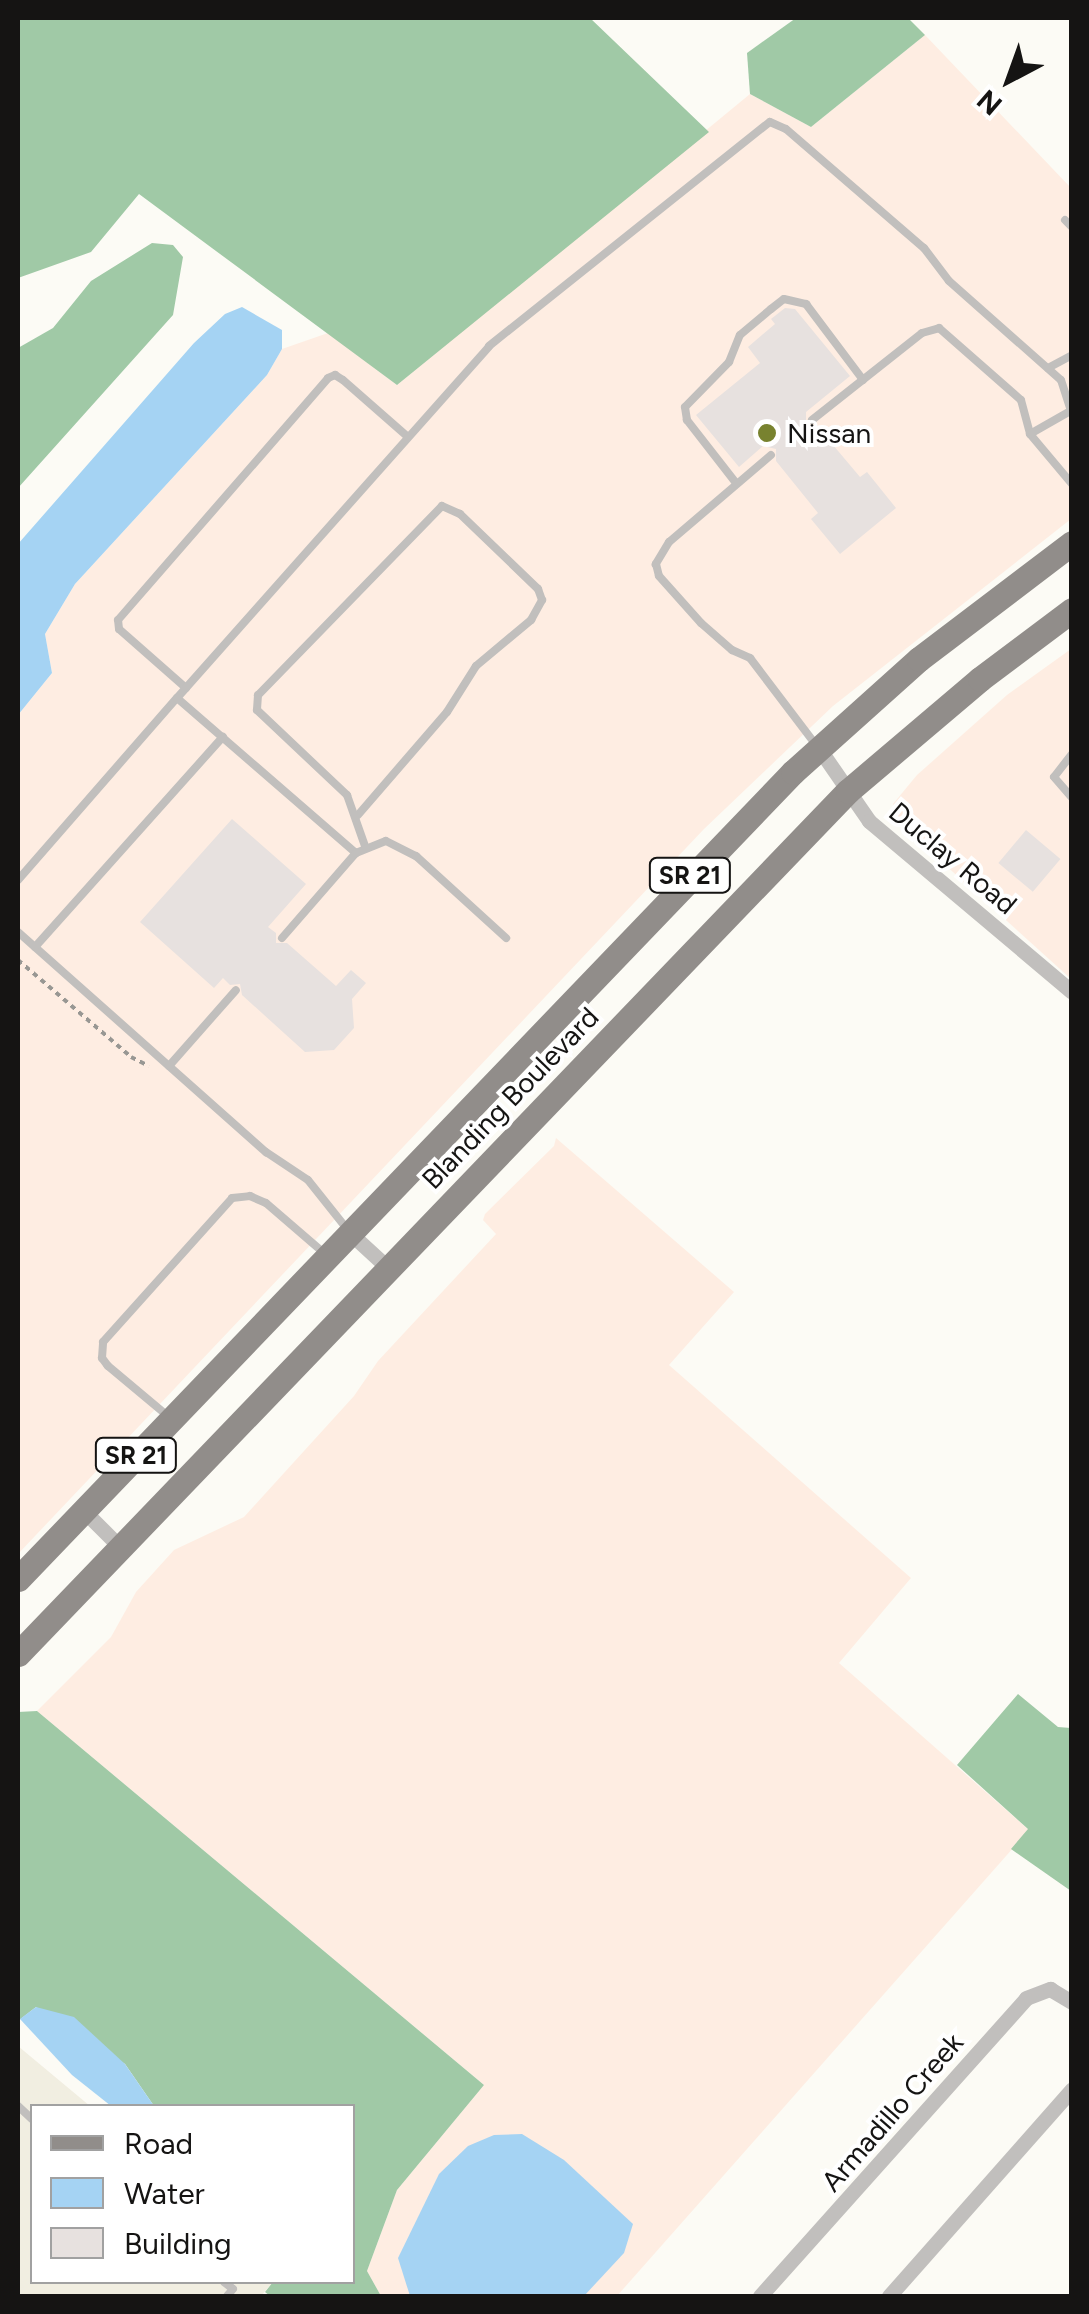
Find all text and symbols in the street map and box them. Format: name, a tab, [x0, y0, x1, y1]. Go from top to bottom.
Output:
north arrow	[959, 30, 1059, 130]
text: N	[970, 83, 1009, 123]
place label: Nissan	[787, 416, 871, 450]
marker: Nissan	[756, 422, 778, 444]
street label: Duclay Road	[882, 795, 1024, 921]
road number: SR 21	[648, 855, 732, 895]
street label: Blanding Boulevard	[415, 1000, 605, 1196]
road number: SR 21	[94, 1435, 178, 1475]
street label: Armadillo Creek	[814, 2026, 970, 2198]
legend	[30, 2104, 355, 2284]
text: Road	[124, 2125, 193, 2162]
text: Water	[124, 2175, 205, 2212]
text: Building	[124, 2225, 232, 2262]

